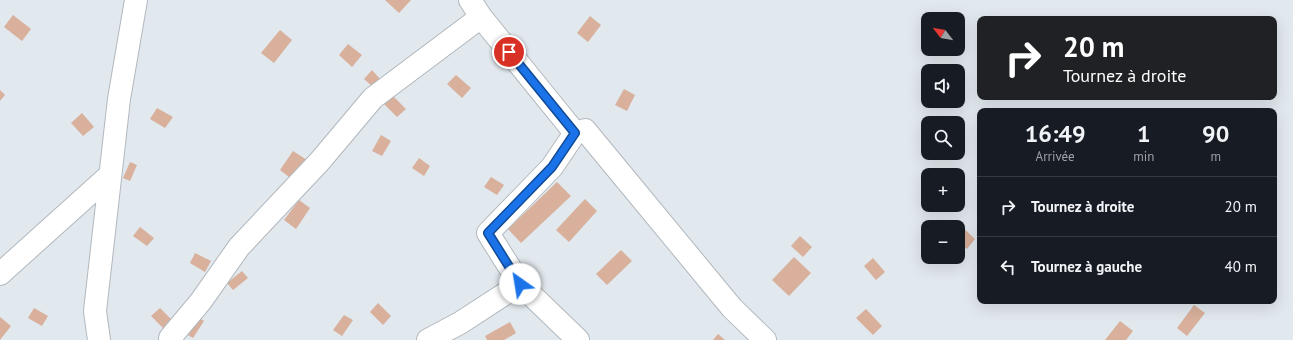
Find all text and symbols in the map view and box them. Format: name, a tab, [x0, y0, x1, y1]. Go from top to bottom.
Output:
north arrow	[921, 12, 965, 56]
map controls	[921, 12, 965, 264]
text: 20 m	[1063, 28, 1124, 65]
icon: right	[997, 32, 1049, 84]
pin	[492, 35, 526, 69]
icon: arrive	[498, 41, 520, 63]
button: sound	[921, 64, 965, 108]
text: Tournez à droite	[1063, 64, 1186, 87]
button: search	[921, 116, 965, 160]
text: 16:49	[1025, 118, 1086, 149]
text: 1	[1137, 118, 1151, 149]
text: 90	[1202, 118, 1229, 149]
text: Arrivée	[1036, 148, 1075, 165]
text: min	[1133, 148, 1154, 165]
text: m	[1210, 148, 1221, 165]
button: +	[921, 168, 965, 212]
icon: right	[997, 196, 1019, 218]
text: Tournez à droite	[1031, 197, 1134, 216]
text: 20 m	[1224, 197, 1257, 216]
button: −	[921, 220, 965, 264]
icon: left	[997, 256, 1019, 278]
text: Tournez à gauche	[1031, 257, 1142, 276]
text: 40 m	[1224, 257, 1257, 276]
position arrow	[499, 263, 541, 305]

